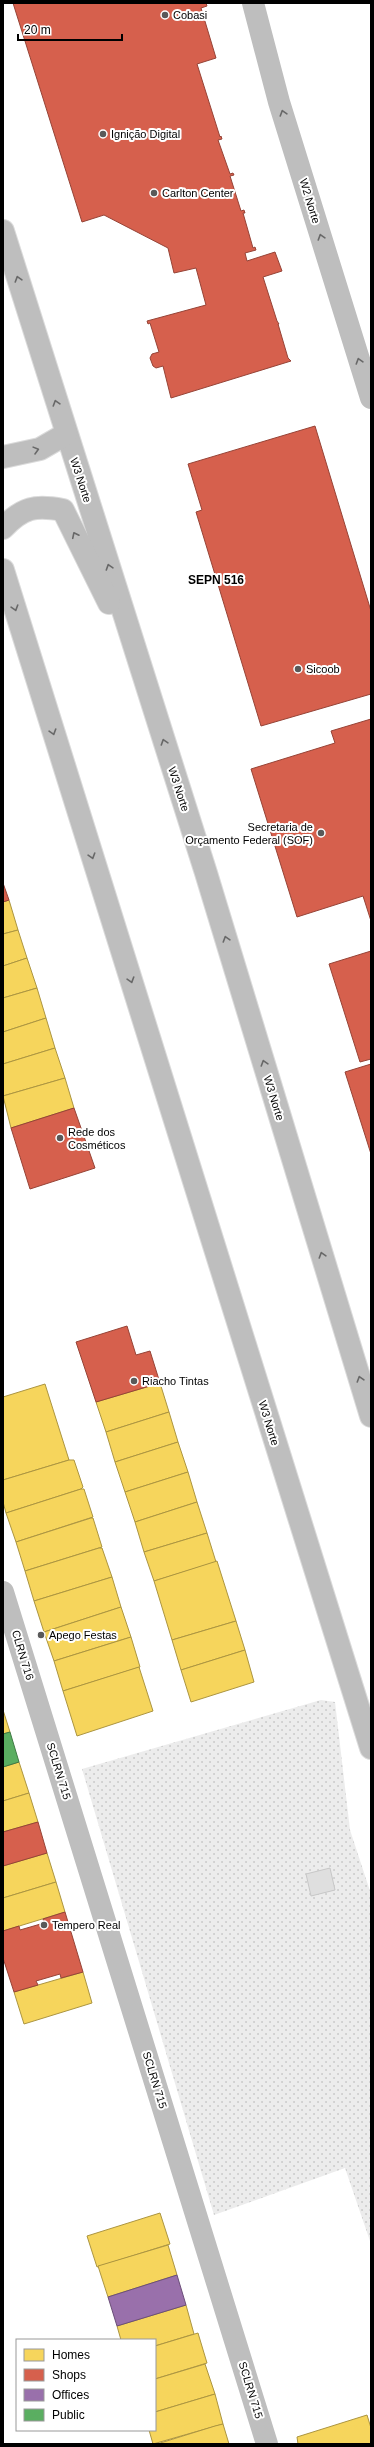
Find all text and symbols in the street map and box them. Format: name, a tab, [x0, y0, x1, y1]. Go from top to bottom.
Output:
place label: Cobasi	[173, 9, 207, 21]
marker: Cobasi	[160, 10, 170, 20]
scale bar	[18, 16, 122, 42]
text: 20 m	[24, 23, 51, 37]
one-way arrow	[279, 110, 288, 117]
place label: Ignição Digital	[111, 128, 180, 140]
marker: Ignição Digital	[98, 129, 108, 139]
street label: W2 Norte	[297, 177, 323, 225]
place label: Carlton Center	[162, 187, 234, 199]
marker: Carlton Center	[149, 188, 159, 198]
one-way arrow	[317, 234, 326, 241]
one-way arrow	[14, 276, 23, 283]
one-way arrow	[356, 358, 364, 365]
one-way arrow	[52, 400, 61, 407]
one-way arrow	[32, 446, 39, 455]
street label: W3 Norte	[68, 456, 94, 504]
one-way arrow	[72, 532, 80, 540]
one-way arrow	[105, 564, 114, 571]
district label: SEPN 516	[188, 573, 244, 587]
one-way arrow	[10, 604, 19, 611]
place label: Sicoob	[306, 663, 340, 675]
marker: Sicoob	[293, 664, 303, 674]
one-way arrow	[49, 728, 57, 735]
one-way arrow	[161, 739, 169, 746]
street label: W3 Norte	[166, 765, 192, 813]
place label: Secretaria de Orçamento Federal (SOF)	[185, 821, 313, 846]
marker: Secretaria de Orçamento Federal (SOF)	[316, 828, 326, 838]
one-way arrow	[87, 852, 96, 859]
one-way arrow	[222, 936, 231, 943]
one-way arrow	[126, 976, 135, 983]
one-way arrow	[260, 1060, 269, 1067]
street label: W3 Norte	[261, 1074, 287, 1122]
place label: Rede dos Cosméticos	[68, 1126, 126, 1151]
marker: Rede dos Cosméticos	[55, 1133, 65, 1143]
one-way arrow	[318, 1251, 327, 1258]
place label: Riacho Tintas	[142, 1375, 209, 1387]
marker: Riacho Tintas	[129, 1376, 139, 1386]
one-way arrow	[356, 1376, 365, 1383]
street label: W3 Norte	[256, 1399, 282, 1447]
street label: CLRN 716	[10, 1629, 36, 1681]
place label: Apego Festas	[49, 1629, 117, 1641]
marker: Apego Festas	[36, 1630, 46, 1640]
street label: SCLRN 715	[45, 1741, 73, 1801]
place label: Tempero Real	[52, 1919, 120, 1931]
marker: Tempero Real	[39, 1920, 49, 1930]
street label: SCLRN 715	[141, 2050, 169, 2110]
legend	[16, 2339, 156, 2431]
text: Homes	[52, 2348, 90, 2362]
street label: SCLRN 715	[237, 2360, 265, 2420]
text: Shops	[52, 2368, 86, 2382]
text: Offices	[52, 2388, 89, 2402]
text: Public	[52, 2408, 85, 2422]

